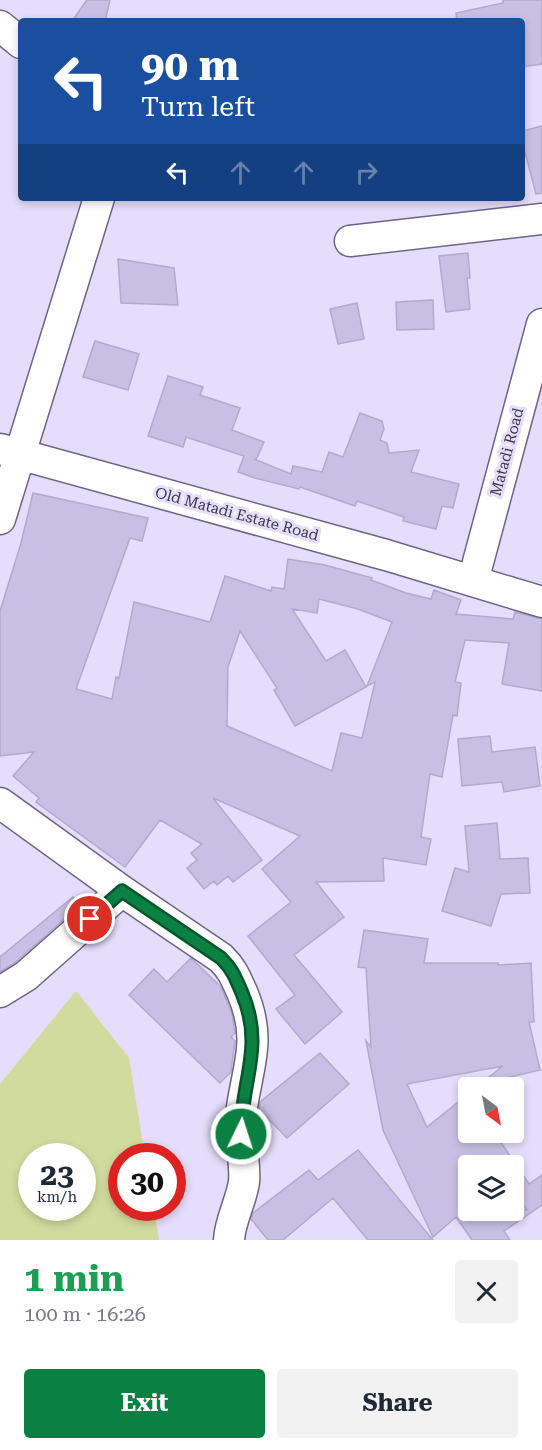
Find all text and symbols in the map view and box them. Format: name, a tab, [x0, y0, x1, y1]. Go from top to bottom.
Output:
text: 90 m	[141, 41, 239, 90]
icon: left	[42, 42, 120, 120]
text: Turn left	[141, 91, 255, 123]
icon: left	[161, 156, 194, 189]
icon: ahead	[224, 156, 257, 189]
icon: ahead	[287, 156, 320, 189]
icon: right	[350, 156, 383, 189]
street label: Matadi Road	[487, 406, 528, 498]
street label: Old Matadi Estate Road	[153, 484, 321, 545]
pin	[64, 893, 115, 944]
icon: arrive	[73, 902, 106, 935]
north arrow	[458, 1077, 524, 1143]
map controls	[458, 1077, 524, 1221]
position arrow	[209, 1102, 273, 1166]
speed limit sign: 30	[108, 1143, 186, 1221]
button: layers	[458, 1155, 524, 1221]
text: 23	[40, 1157, 74, 1192]
text: km/h	[37, 1188, 77, 1206]
text: 1 min	[24, 1258, 124, 1300]
button: close	[455, 1260, 518, 1323]
text: 100 m · 16:26	[24, 1302, 146, 1326]
button: Exit	[24, 1369, 265, 1438]
button: Share	[277, 1369, 518, 1438]

